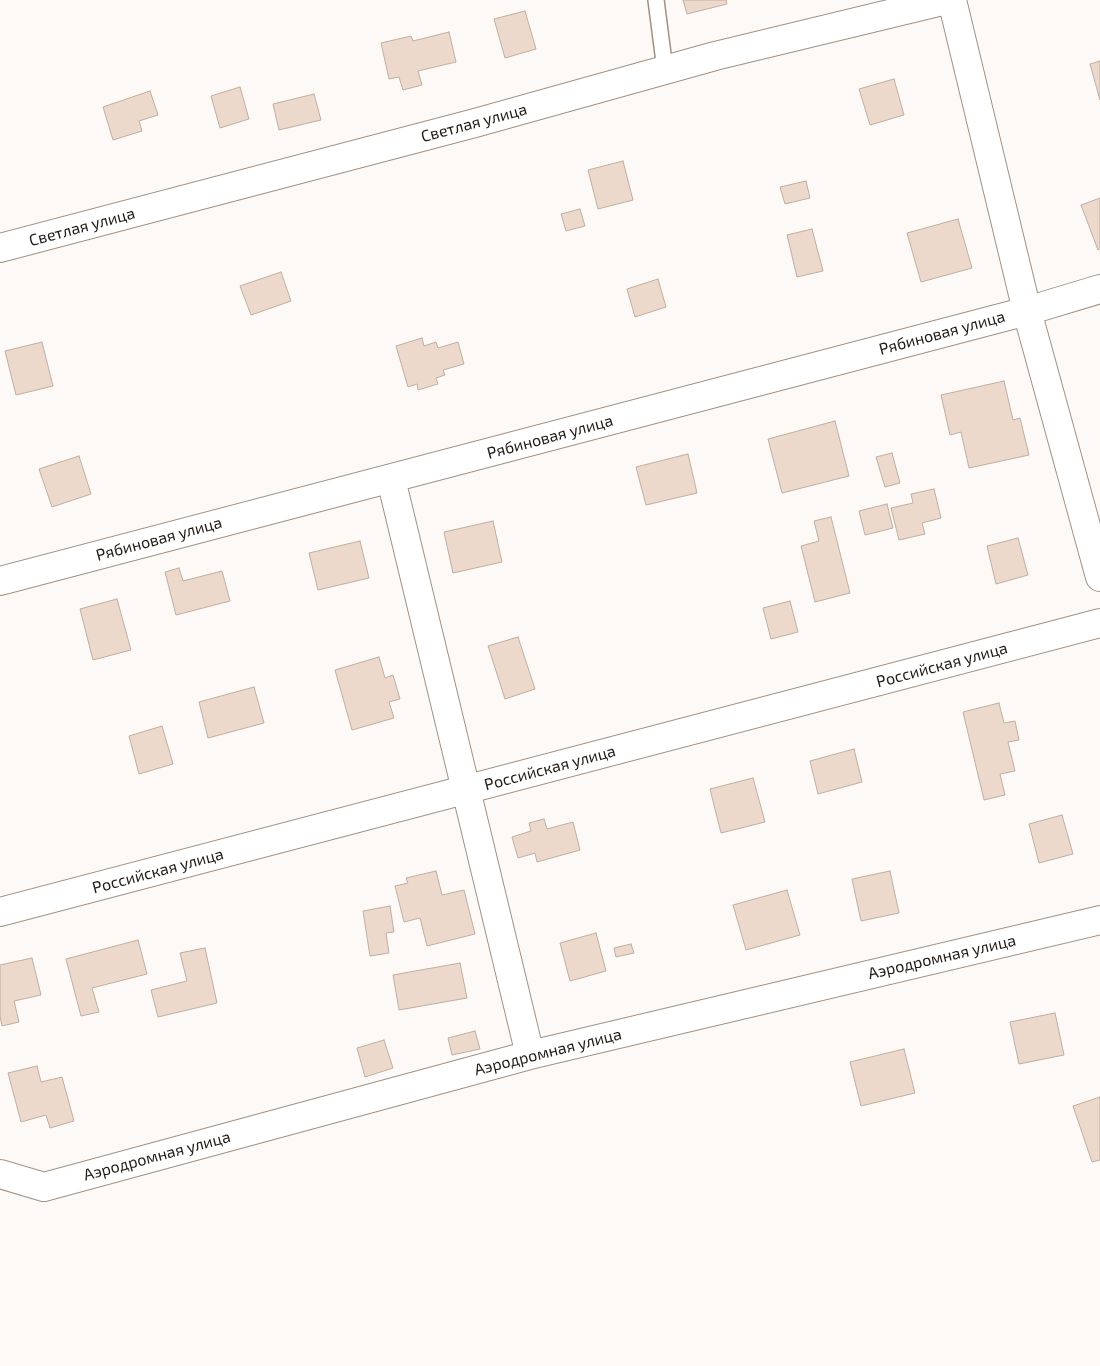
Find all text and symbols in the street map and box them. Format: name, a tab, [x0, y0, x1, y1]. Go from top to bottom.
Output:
street label: Светлая улица	[419, 100, 529, 146]
street label: Светлая улица	[27, 204, 137, 250]
street label: Рябиновая улица	[877, 307, 1007, 359]
street label: Рябиновая улица	[485, 411, 615, 463]
street label: Рябиновая улица	[94, 513, 224, 565]
street label: Российская улица	[874, 638, 1010, 692]
street label: Российская улица	[482, 741, 618, 795]
street label: Российская улица	[90, 844, 226, 898]
street label: Аэродромная улица	[866, 931, 1018, 983]
street label: Аэродромная улица	[472, 1024, 624, 1080]
street label: Аэродромная улица	[81, 1127, 233, 1185]

